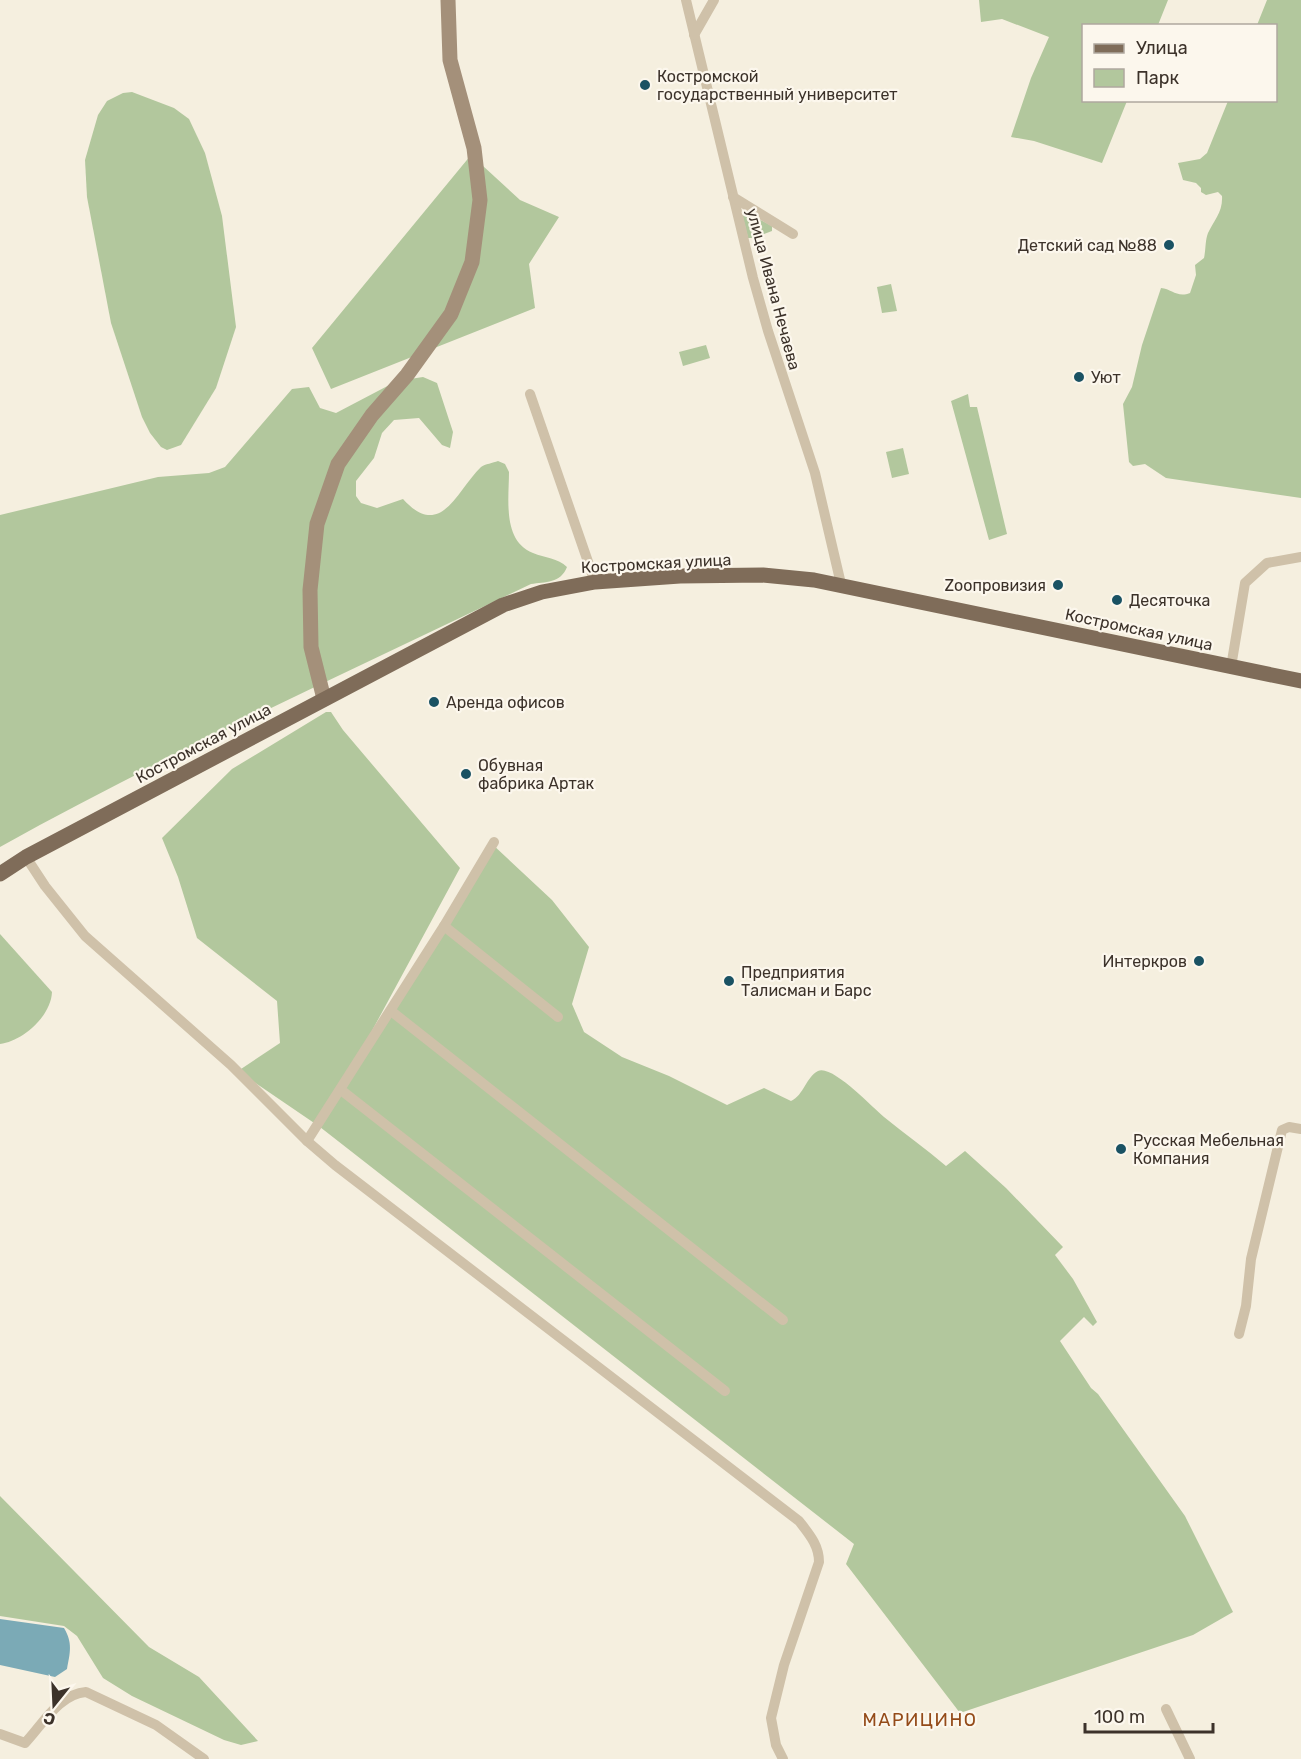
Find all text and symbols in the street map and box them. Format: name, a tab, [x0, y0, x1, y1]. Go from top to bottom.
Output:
legend	[1082, 24, 1277, 102]
text: Улица	[1136, 37, 1188, 59]
place label: Костромской государственный университет	[657, 67, 898, 104]
text: Парк	[1136, 67, 1180, 89]
marker: Костромской государственный университет	[638, 78, 652, 92]
street label: улица Ивана Нечаева	[743, 206, 804, 372]
place label: Детский сад №88	[1018, 236, 1157, 255]
marker: Детский сад №88	[1162, 238, 1176, 252]
place label: Уют	[1091, 368, 1121, 387]
marker: Уют	[1072, 370, 1086, 384]
street label: Костромская улица	[580, 550, 732, 577]
place label: Zоопровизия	[944, 576, 1046, 595]
marker: Zоопровизия	[1051, 578, 1065, 592]
place label: Десяточка	[1129, 591, 1210, 610]
marker: Десяточка	[1110, 593, 1124, 607]
street label: Костромская улица	[1063, 605, 1214, 654]
place label: Аренда офисов	[446, 693, 565, 712]
marker: Аренда офисов	[427, 695, 441, 709]
street label: Костромская улица	[132, 700, 274, 787]
place label: Обувная фабрика Артак	[478, 756, 594, 793]
marker: Обувная фабрика Артак	[459, 767, 473, 781]
place label: Интеркров	[1102, 952, 1187, 971]
marker: Интеркров	[1192, 954, 1206, 968]
place label: Предприятия Талисман и Барс	[741, 963, 872, 1000]
marker: Предприятия Талисман и Барс	[722, 974, 736, 988]
place label: Русская Мебельная Компания	[1133, 1131, 1284, 1168]
marker: Русская Мебельная Компания	[1114, 1142, 1128, 1156]
north arrow	[24, 1675, 84, 1735]
scale bar	[1085, 1696, 1212, 1734]
text: 100 m	[1094, 1706, 1145, 1728]
text: С	[41, 1708, 58, 1730]
district label: МАРИЦИНО	[863, 1709, 977, 1731]

